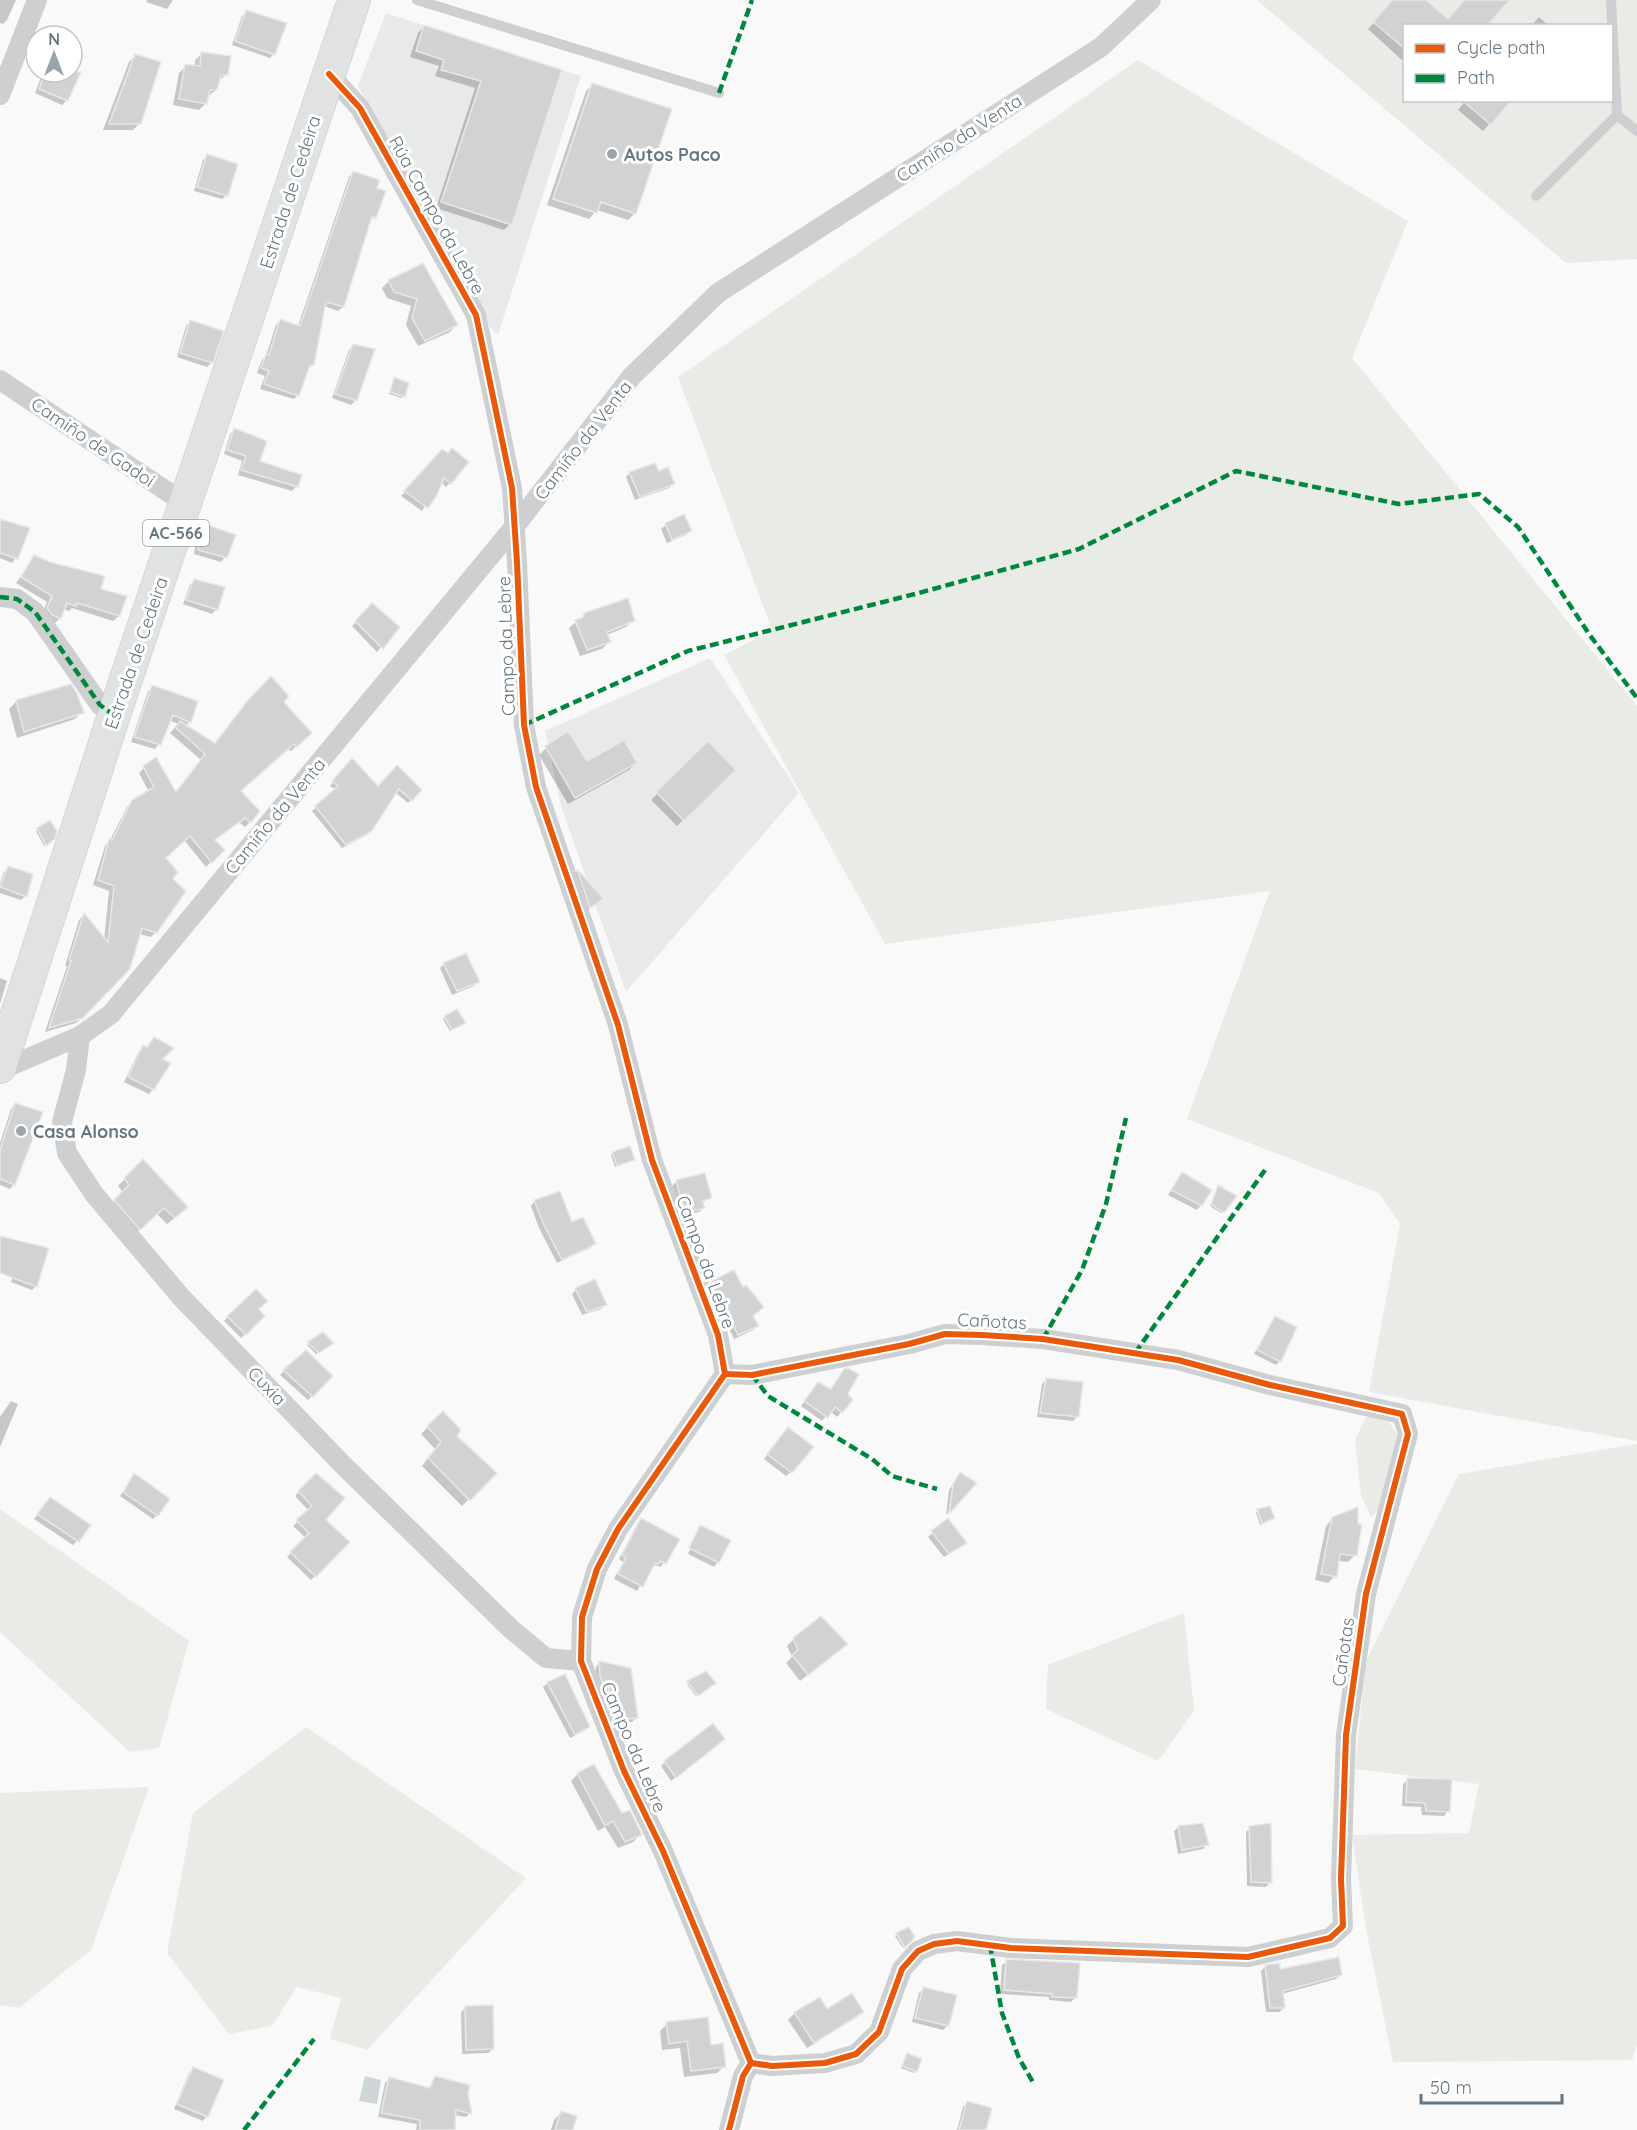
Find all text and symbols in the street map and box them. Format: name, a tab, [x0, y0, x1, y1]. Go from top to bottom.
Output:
north arrow	[24, 24, 84, 84]
legend	[1403, 24, 1613, 102]
text: N	[48, 29, 60, 49]
text: Cycle path	[1457, 36, 1545, 59]
text: Path	[1457, 66, 1495, 89]
street label: Camiño da Venta	[892, 89, 1026, 187]
street label: Estrada de Cedeira	[254, 113, 326, 271]
street label: Rúa Campo da Lebre	[384, 132, 490, 298]
place label: Autos Paco	[624, 143, 721, 166]
marker: Autos Paco	[605, 147, 619, 161]
street label: Camiño da Venta	[529, 376, 637, 504]
street label: Camiño de Gadoi	[27, 392, 159, 492]
road number: AC-566	[143, 520, 209, 546]
street label: Estrada de Cedeira	[99, 574, 173, 732]
street label: Campo da Lebre	[492, 576, 520, 716]
street label: Camiño da Venta	[220, 753, 330, 879]
place label: Casa Alonso	[33, 1120, 139, 1143]
marker: Casa Alonso	[14, 1124, 28, 1138]
street label: Campo da Lebre	[671, 1192, 741, 1332]
street label: Cañotas	[957, 1308, 1027, 1334]
street label: Cuxia	[243, 1362, 291, 1410]
street label: Cañotas	[1327, 1616, 1359, 1688]
street label: Campo da Lebre	[596, 1678, 672, 1816]
scale bar	[1421, 2067, 1562, 2105]
text: 50 m	[1430, 2076, 1472, 2099]

